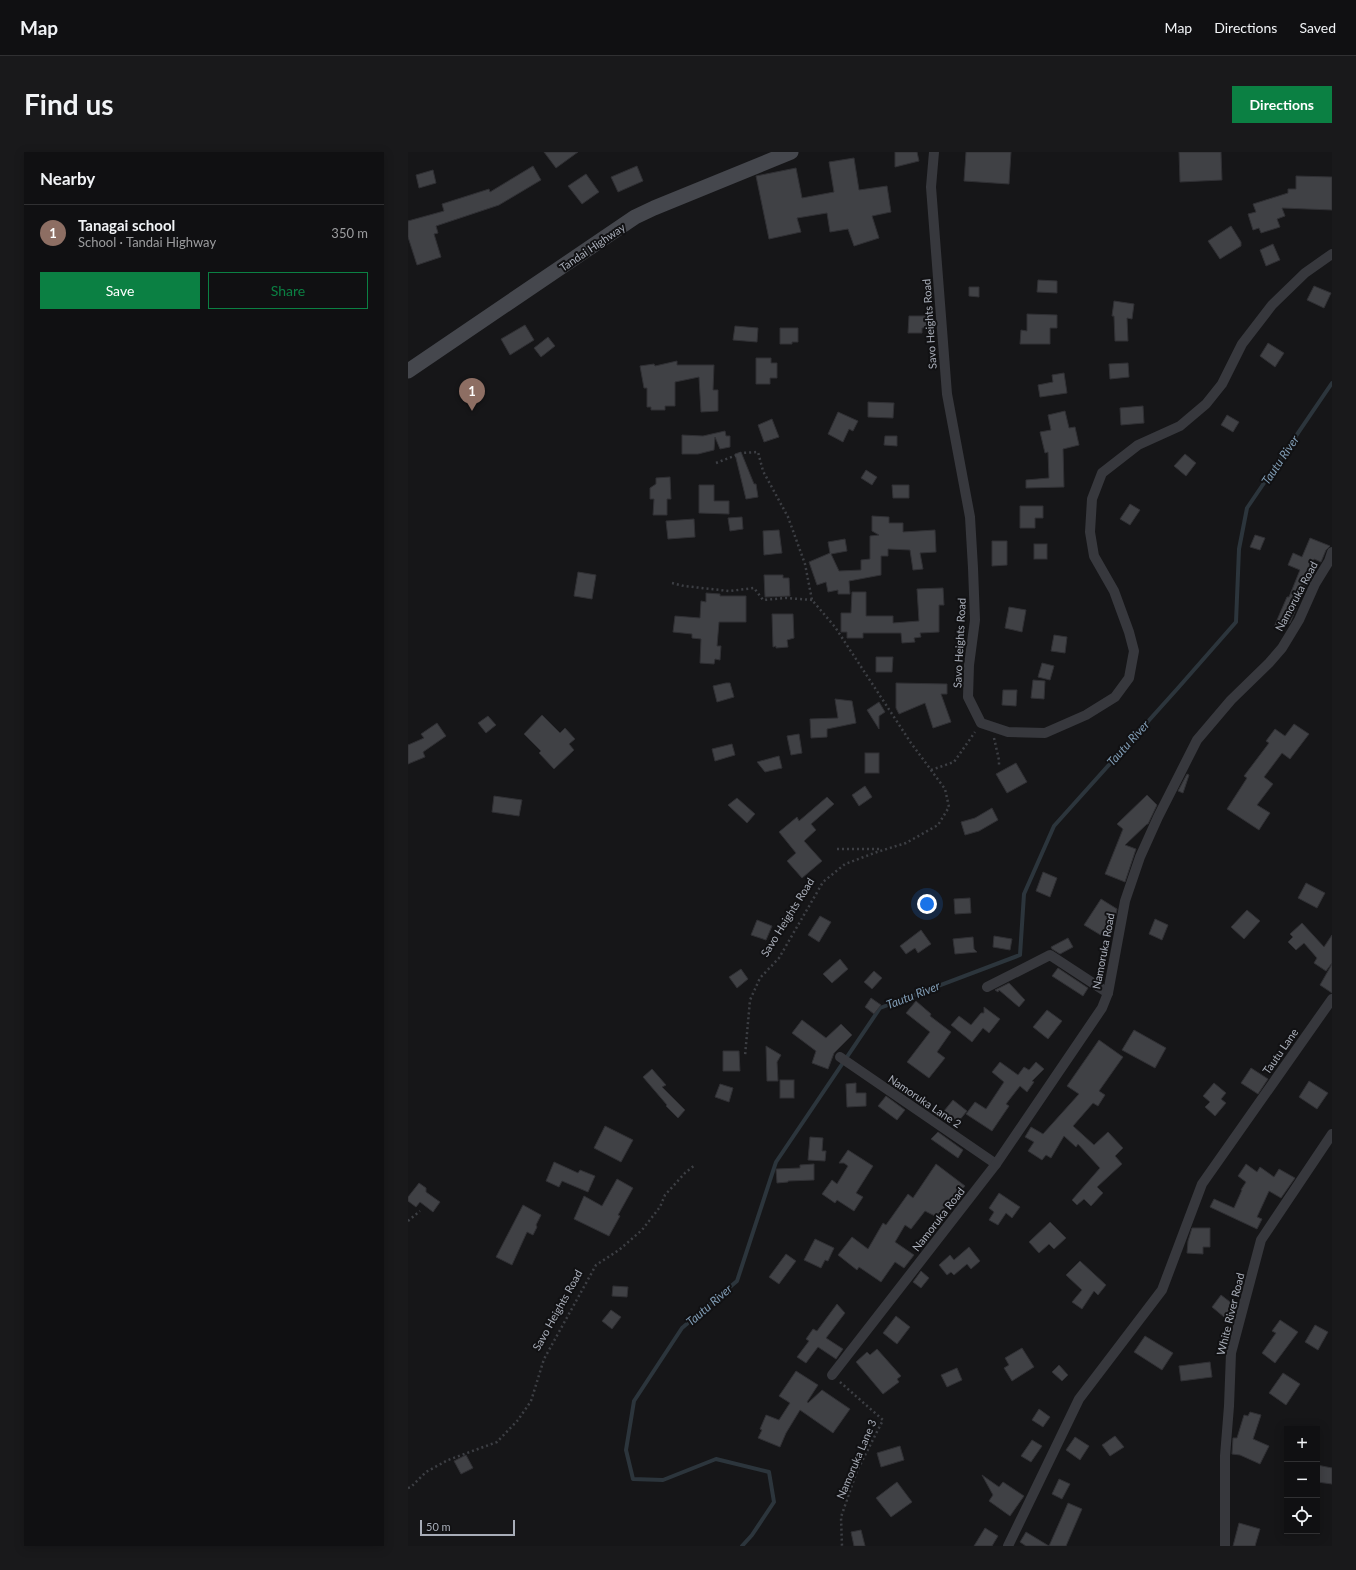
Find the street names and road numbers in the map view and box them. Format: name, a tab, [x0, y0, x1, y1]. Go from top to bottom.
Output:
street label: Tandai Highway	[557, 220, 628, 274]
street label: Savo Heights Road	[919, 279, 939, 369]
street label: Namoruka Road	[1272, 559, 1320, 633]
street label: Savo Heights Road	[950, 598, 968, 688]
street label: Savo Heights Road	[758, 875, 816, 959]
street label: Namoruka Road	[1089, 912, 1117, 990]
street label: Tautu Lane	[1260, 1025, 1301, 1076]
street label: Namoruka Lane 2	[886, 1072, 964, 1130]
street label: Namoruka Road	[909, 1184, 967, 1254]
street label: Savo Heights Road	[529, 1267, 585, 1353]
street label: White River Road	[1213, 1271, 1247, 1357]
street label: Namoruka Lane 3	[833, 1417, 879, 1501]

